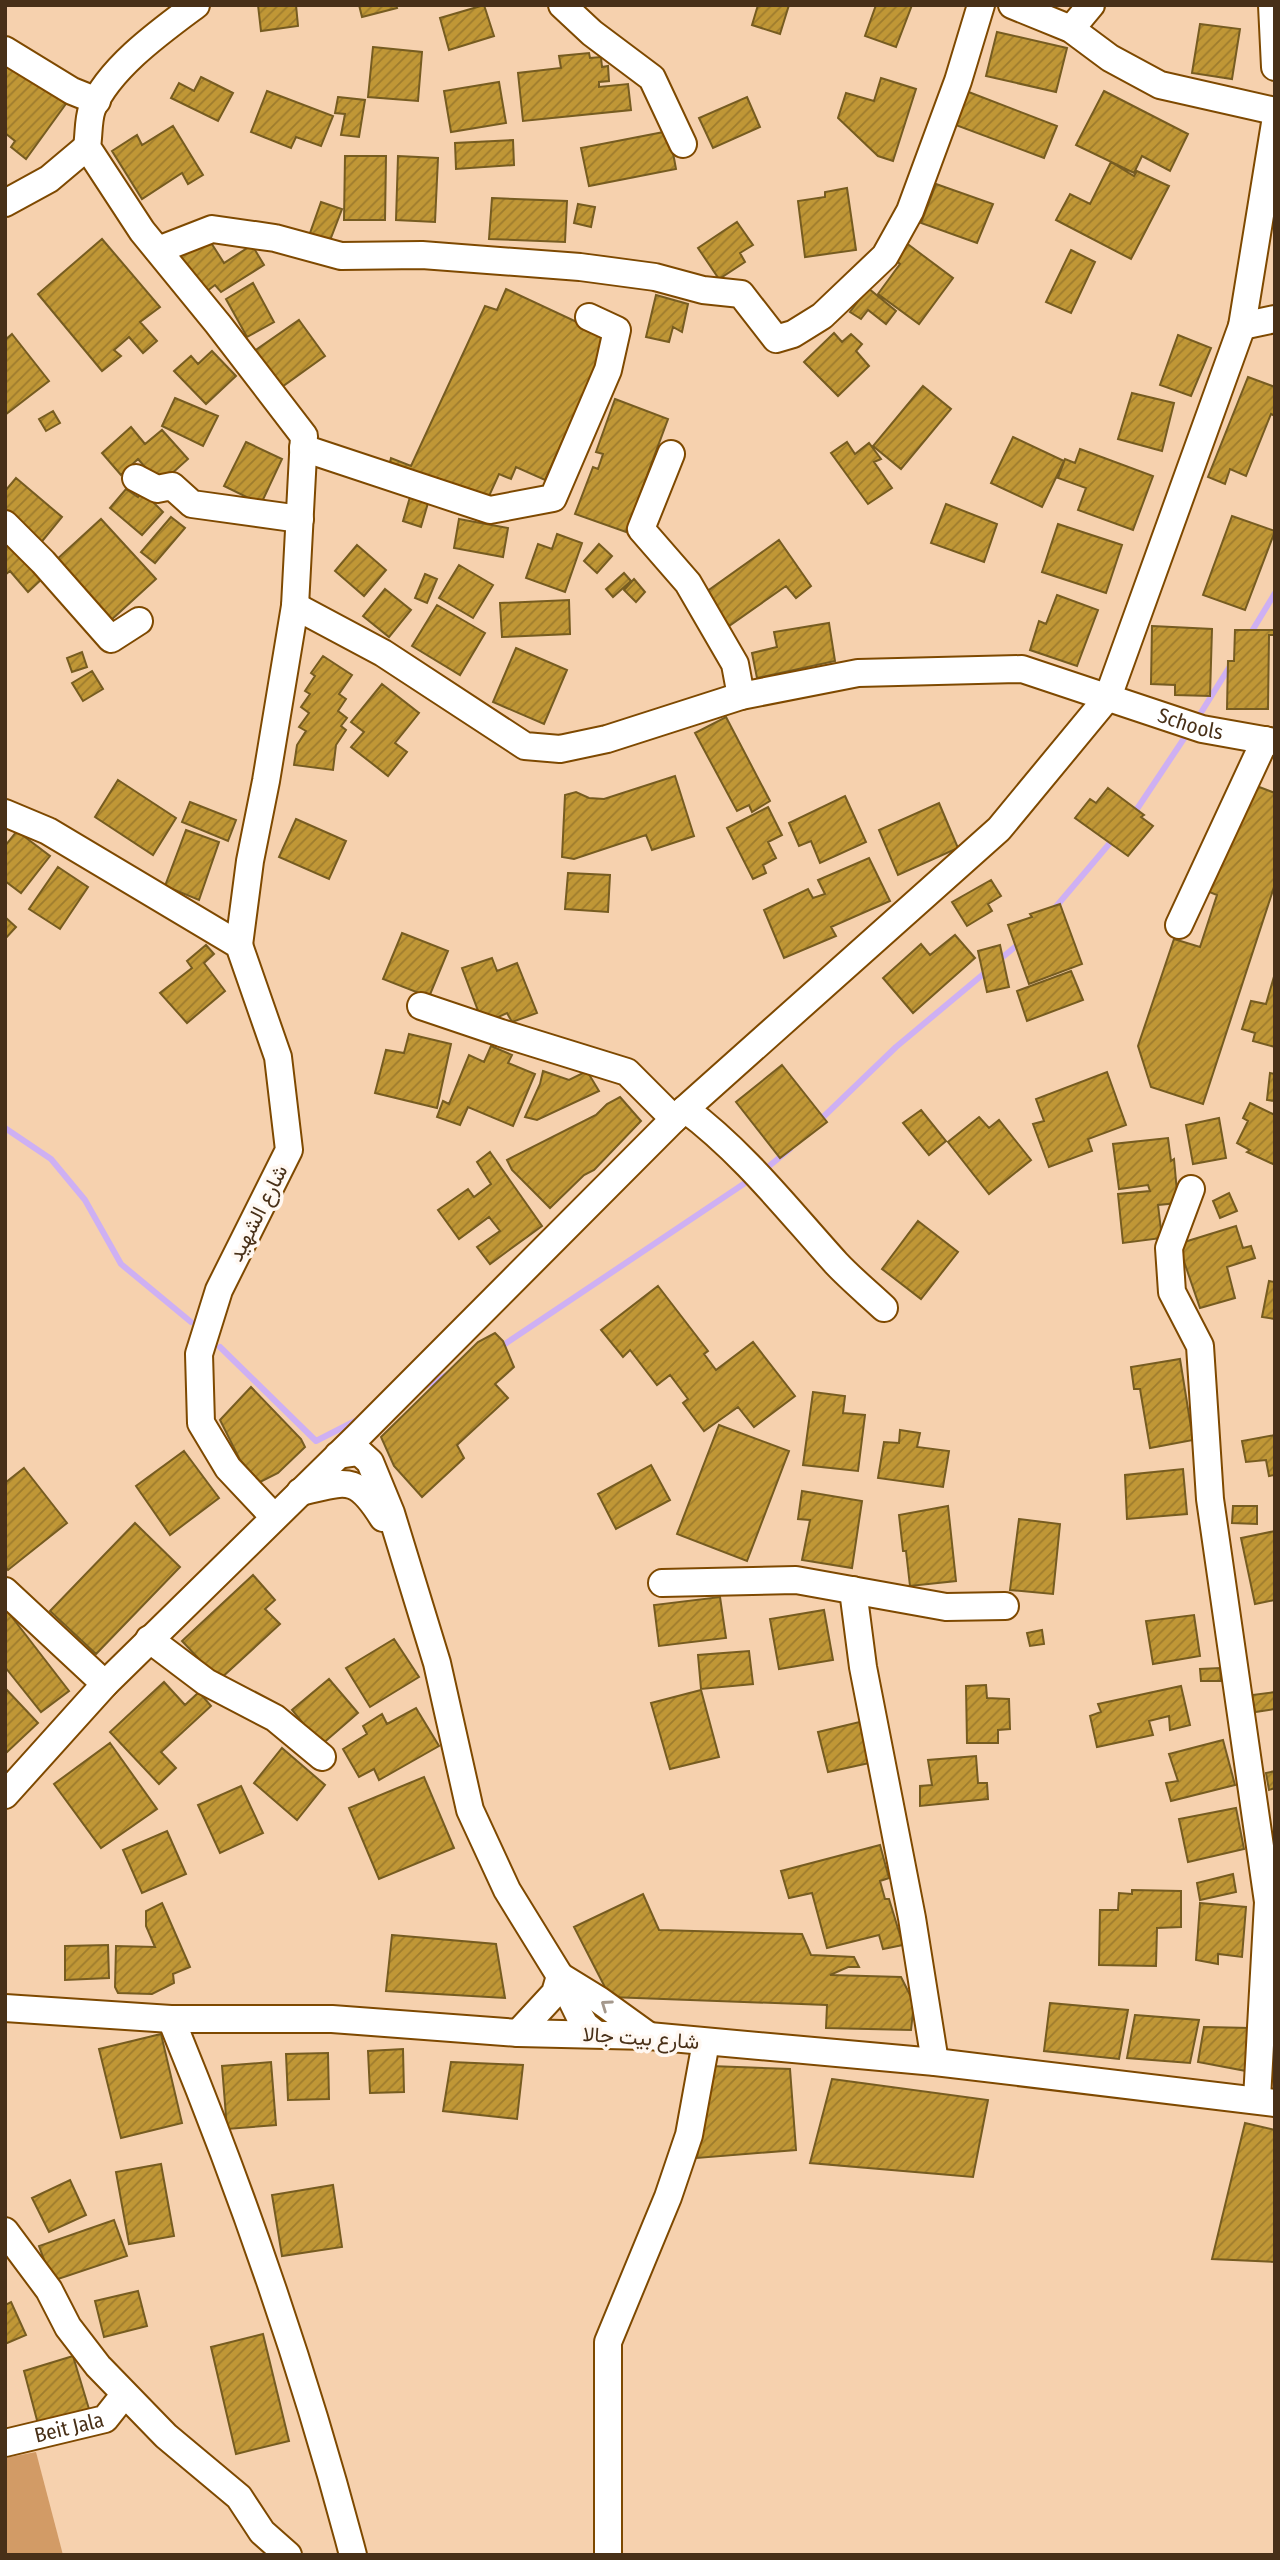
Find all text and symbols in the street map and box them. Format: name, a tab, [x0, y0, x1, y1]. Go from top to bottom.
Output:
street label: Schools	[1154, 702, 1225, 746]
street label: شارع الشهيد	[223, 1160, 294, 1266]
one-way arrow	[600, 2000, 613, 2013]
street label: شارع بيت جالا	[582, 2021, 700, 2056]
street label: Beit Jala	[32, 2407, 107, 2448]

